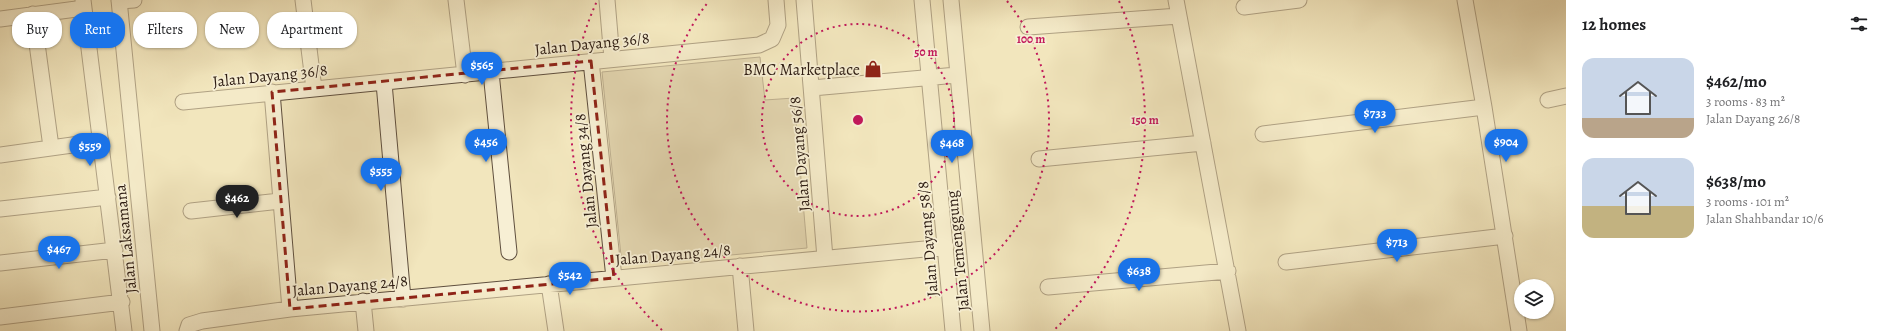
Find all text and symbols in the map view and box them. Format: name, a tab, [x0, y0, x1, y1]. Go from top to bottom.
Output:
chip: Buy	[12, 12, 62, 48]
chip: Rent	[70, 12, 125, 48]
chip: Filters	[133, 12, 197, 48]
chip: New	[205, 12, 259, 48]
chip: Apartment	[267, 12, 357, 48]
text: 12 homes	[1582, 13, 1646, 36]
icon: filters	[1848, 13, 1870, 35]
street label: Jalan Dayang 36/8	[534, 27, 651, 61]
text: 100 m	[1017, 31, 1045, 47]
text: 50 m	[914, 44, 938, 60]
pin: $565	[458, 52, 506, 86]
text: $565	[470, 56, 494, 73]
street label: Jalan Dayang 36/8	[212, 59, 329, 93]
place label: BMC Marketplace	[743, 59, 860, 81]
shop icon: BMC Marketplace	[863, 59, 883, 79]
text: $462/mo	[1706, 70, 1767, 93]
icon: home	[1614, 74, 1662, 122]
text: 3 rooms · 83 m²	[1706, 93, 1785, 110]
street label: Jalan Dayang 56/8	[784, 95, 816, 212]
pin: $733	[1351, 100, 1399, 134]
text: $733	[1364, 104, 1386, 121]
text: Jalan Dayang 26/8	[1706, 110, 1800, 127]
street label: Jalan Dayang 34/8	[569, 112, 603, 229]
text: 150 m	[1131, 112, 1159, 128]
centre of rings	[851, 113, 865, 127]
pin: $456	[462, 129, 510, 163]
pin: $904	[1482, 129, 1530, 163]
pin: $468	[928, 130, 976, 164]
pin: $559	[66, 133, 114, 167]
text: $456	[474, 133, 498, 150]
text: $904	[1494, 133, 1518, 150]
text: $468	[940, 134, 964, 151]
text: $559	[78, 137, 102, 154]
pin: $555	[357, 158, 405, 192]
text: $555	[370, 162, 392, 179]
text: $638/mo	[1706, 170, 1766, 193]
icon: home	[1614, 174, 1662, 222]
street label: Jalan Dayang 58/8	[912, 180, 944, 298]
street label: Jalan Laksamana	[109, 183, 143, 295]
pin: $462	[213, 185, 261, 219]
text: $462	[225, 189, 249, 206]
street label: Jalan Temenggung	[941, 189, 975, 312]
text: 3 rooms · 101 m²	[1706, 193, 1789, 210]
text: Jalan Shahbandar 10/6	[1706, 210, 1824, 227]
pin: $713	[1373, 229, 1421, 263]
text: $713	[1386, 233, 1408, 250]
pin: $467	[35, 236, 83, 270]
street label: Jalan Dayang 24/8	[614, 239, 732, 271]
text: $467	[47, 240, 71, 257]
pin: $638	[1115, 258, 1163, 292]
pin: $542	[546, 262, 594, 296]
text: $638	[1127, 262, 1151, 279]
text: $542	[558, 266, 582, 283]
street label: Jalan Dayang 24/8	[291, 270, 409, 302]
map controls	[1514, 279, 1554, 319]
button: layers	[1514, 279, 1554, 319]

